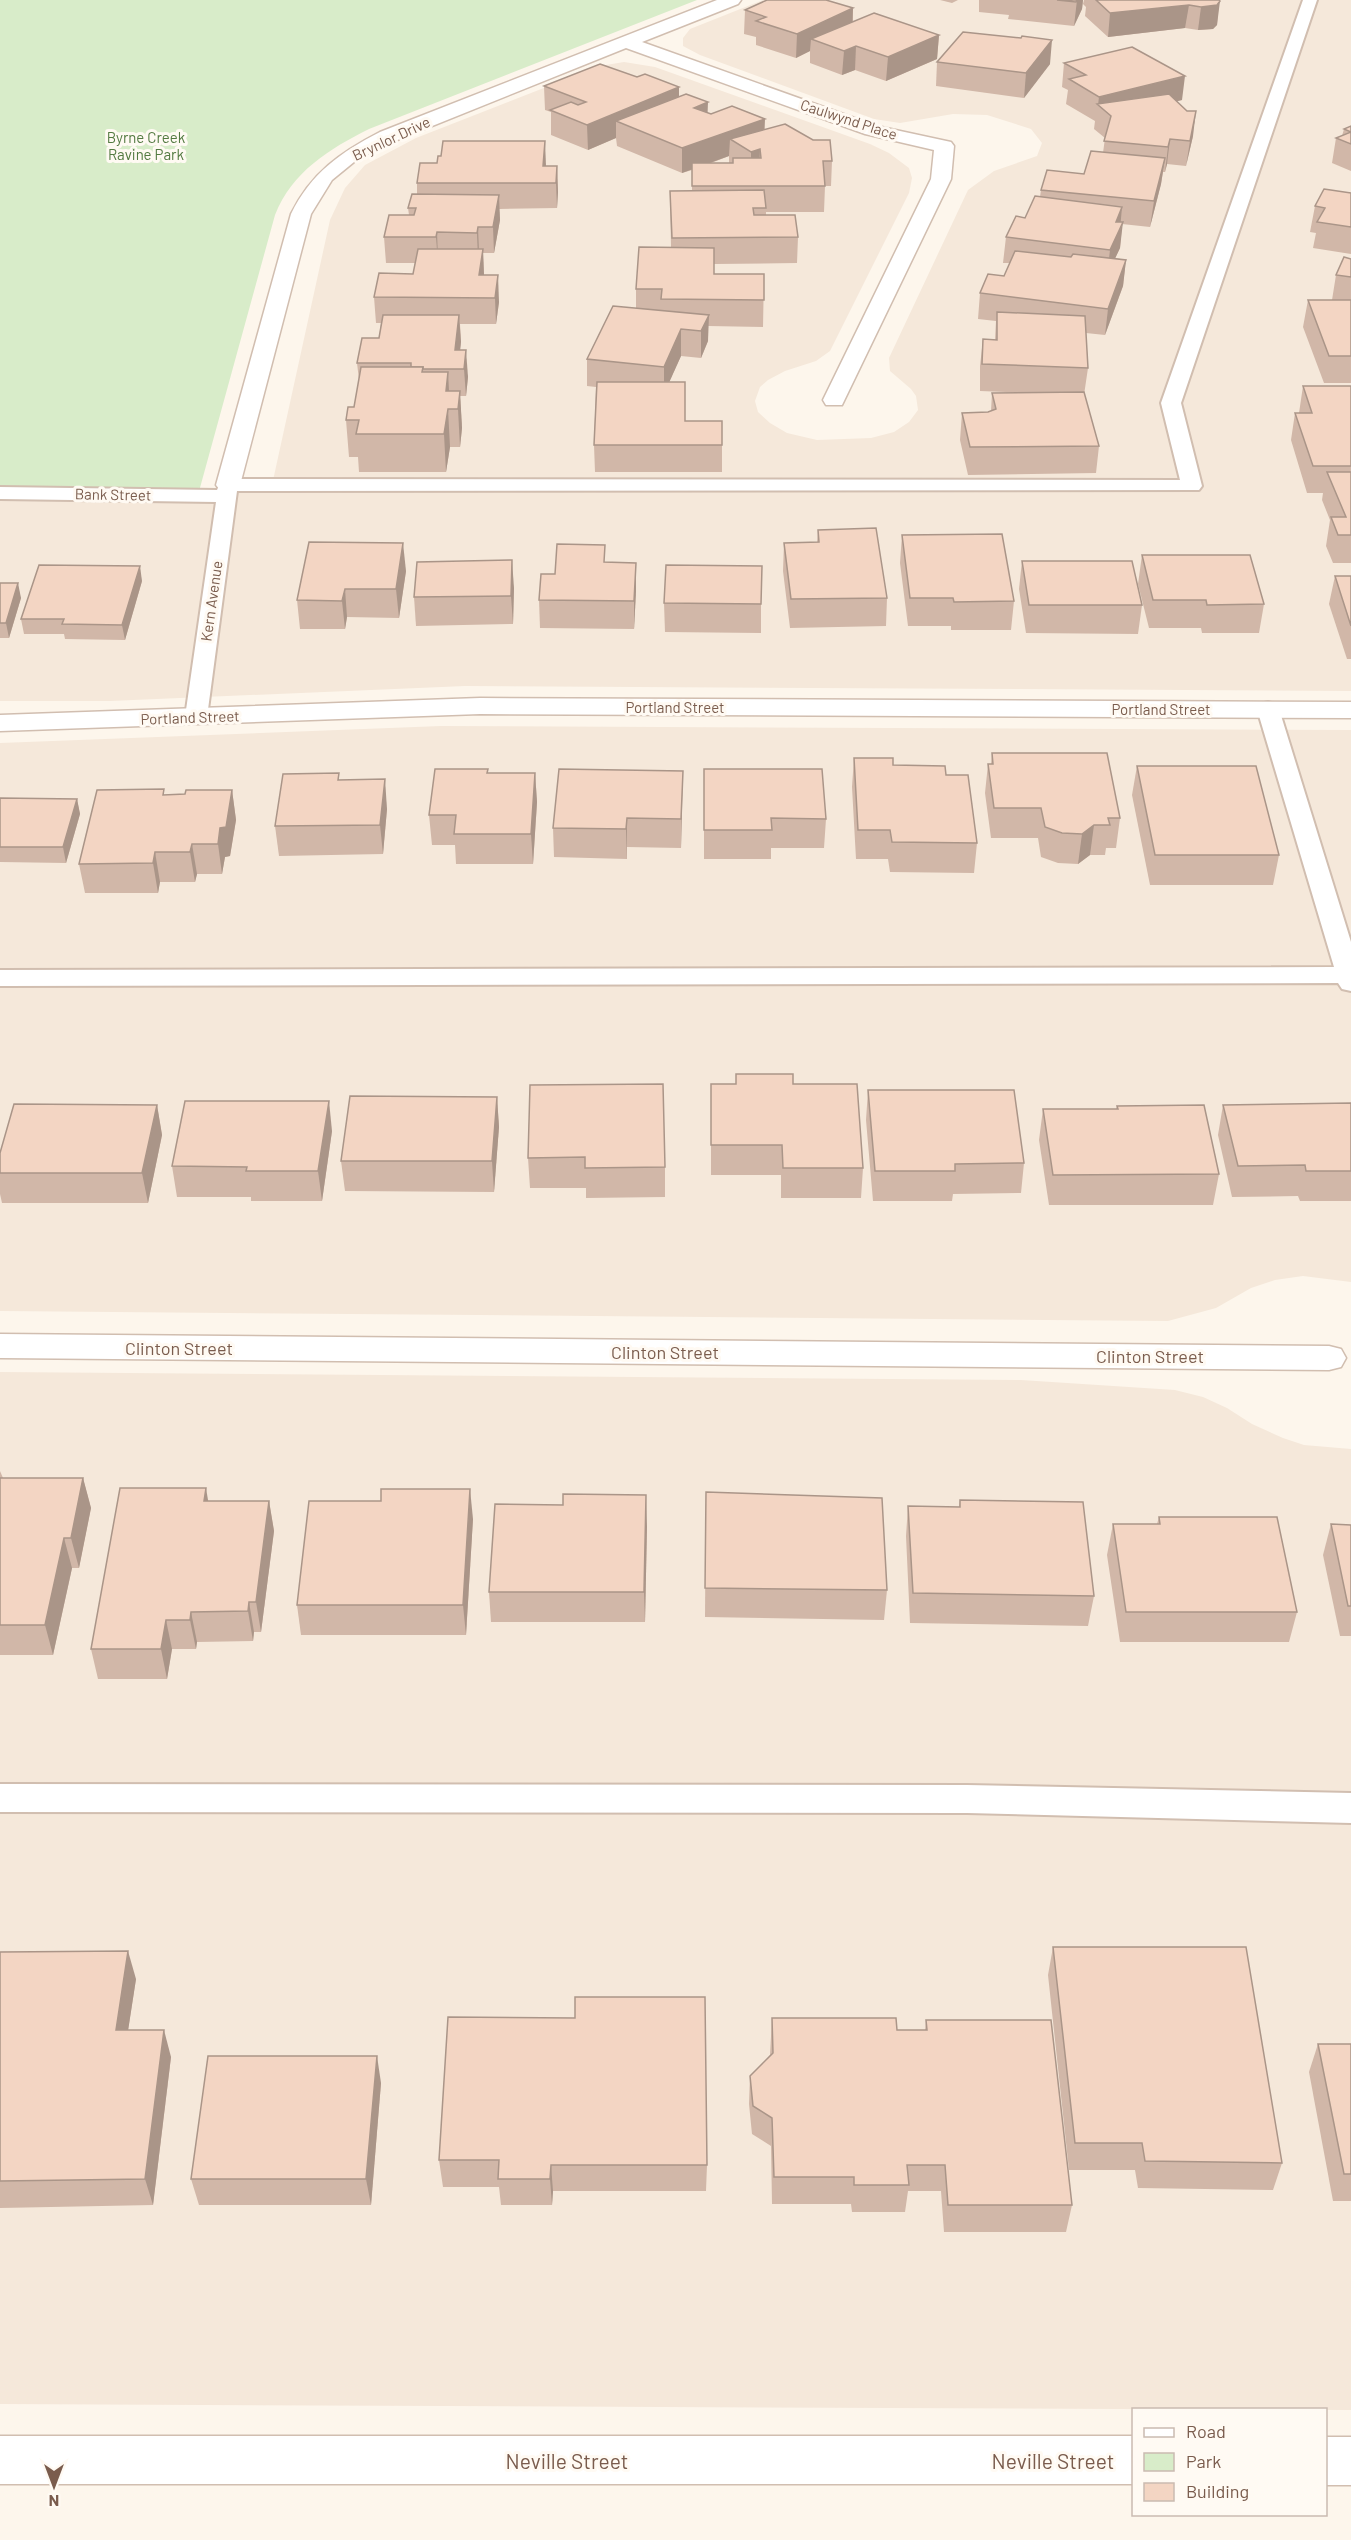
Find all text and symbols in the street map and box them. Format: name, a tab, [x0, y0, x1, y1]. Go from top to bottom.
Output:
street label: Caulwynd Place	[798, 95, 900, 143]
street label: Brynlor Drive	[349, 112, 433, 164]
park label: Byrne Creek Ravine Park	[107, 128, 186, 163]
street label: Bank Street	[75, 484, 151, 504]
street label: Kern Avenue	[196, 560, 226, 642]
street label: Portland Street	[625, 698, 725, 716]
street label: Portland Street	[1111, 700, 1211, 718]
street label: Portland Street	[140, 706, 240, 728]
street label: Clinton Street	[125, 1337, 233, 1359]
street label: Clinton Street	[611, 1341, 719, 1363]
street label: Clinton Street	[1096, 1345, 1204, 1367]
legend	[1132, 2408, 1327, 2516]
text: Road	[1186, 2420, 1226, 2442]
street label: Neville Street	[506, 2448, 628, 2473]
street label: Neville Street	[992, 2448, 1114, 2473]
text: Park	[1186, 2450, 1221, 2472]
north arrow	[24, 2456, 84, 2516]
text: Building	[1186, 2480, 1249, 2502]
text: N	[49, 2492, 59, 2511]

